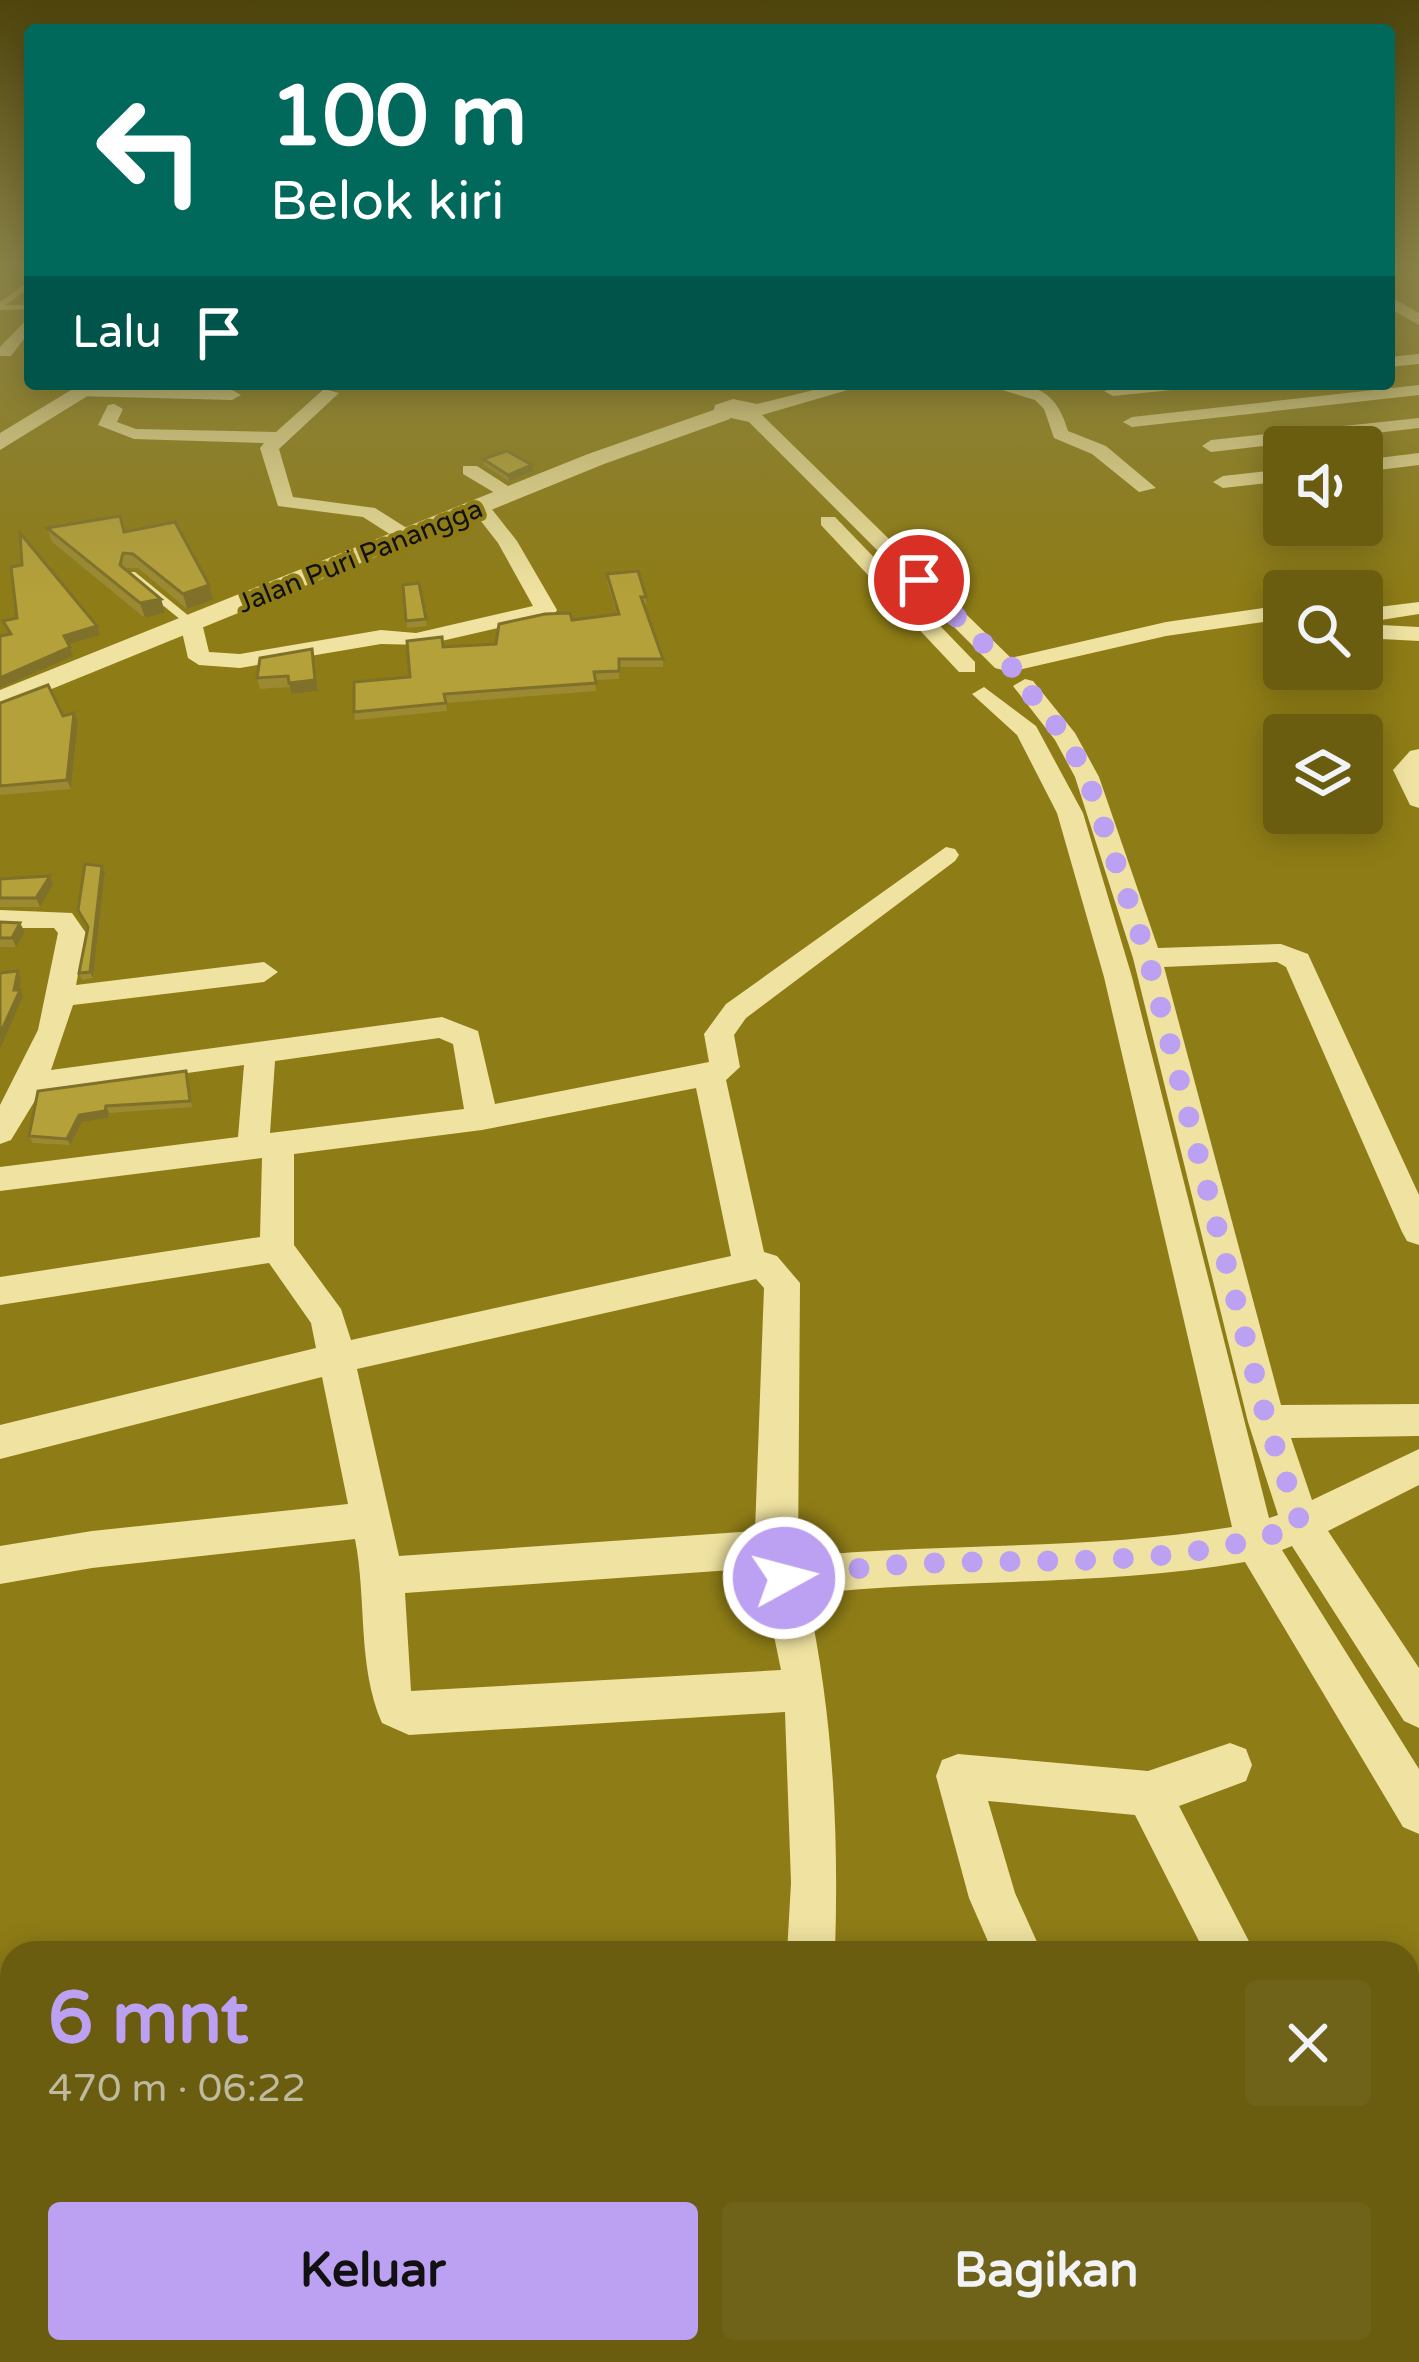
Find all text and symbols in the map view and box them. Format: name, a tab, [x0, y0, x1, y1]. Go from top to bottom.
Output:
text: 100 m	[270, 67, 527, 168]
icon: left	[72, 72, 228, 228]
text: Belok kiri	[270, 169, 504, 234]
icon: arrive	[186, 300, 252, 366]
text: Lalu	[72, 306, 162, 360]
map controls	[1263, 426, 1383, 834]
button: sound	[1263, 426, 1383, 546]
street label: Jalan Puri Panangga	[233, 492, 488, 621]
pin	[868, 529, 970, 631]
icon: arrive	[886, 547, 952, 613]
button: search	[1263, 570, 1383, 690]
button: layers	[1263, 714, 1383, 834]
position arrow	[721, 1515, 847, 1641]
text: 6 mnt	[48, 1976, 249, 2063]
button: close	[1245, 1980, 1371, 2106]
text: 470 m · 06:22	[48, 2065, 306, 2112]
button: Keluar	[48, 2202, 698, 2340]
button: Bagikan	[722, 2202, 1371, 2340]

